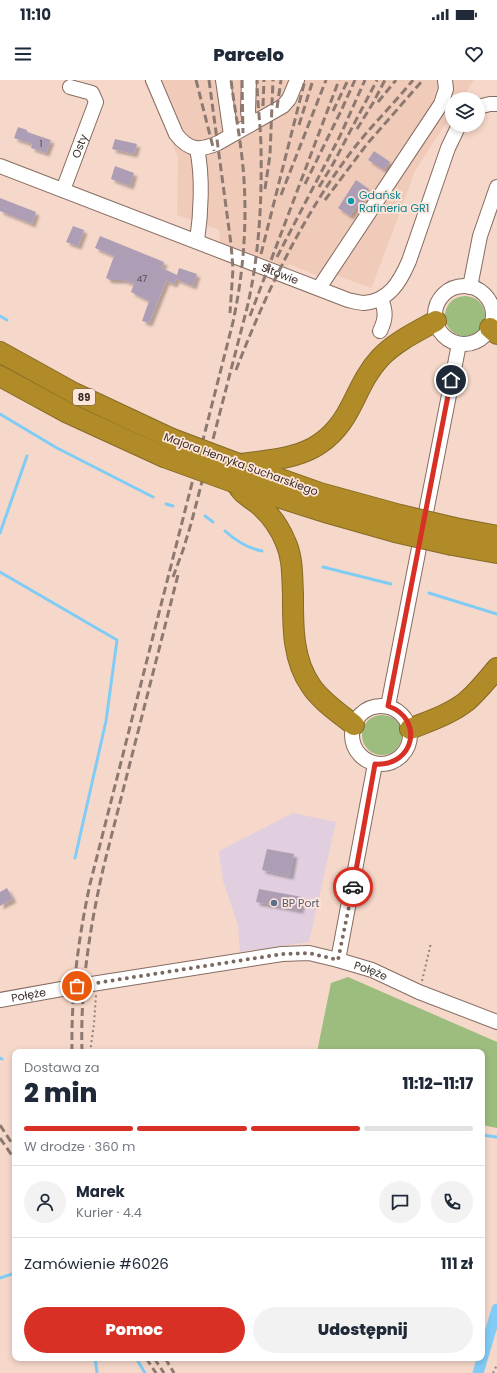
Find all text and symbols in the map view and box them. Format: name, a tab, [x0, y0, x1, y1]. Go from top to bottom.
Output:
text: 11:10	[20, 4, 51, 25]
text: Parcelo	[213, 42, 284, 67]
icon: menu	[12, 43, 34, 65]
icon: heart	[463, 43, 485, 65]
map controls	[445, 92, 485, 132]
button: layers	[445, 92, 485, 132]
street label: Osty	[68, 131, 92, 160]
house number: 1	[40, 138, 43, 150]
place label: Gdańsk Rafineria GR1	[359, 187, 429, 216]
marker: Gdańsk Rafineria GR1	[346, 196, 356, 206]
street label: Sitowie	[259, 259, 301, 288]
house number: 47	[137, 273, 147, 285]
pin	[434, 363, 468, 397]
icon: home	[440, 369, 462, 391]
road number: 89	[73, 389, 95, 405]
street label: Majora Henryka Sucharskiego	[162, 429, 320, 499]
courier	[333, 867, 373, 907]
icon: car	[342, 876, 364, 898]
place label: BP Port	[282, 895, 320, 911]
marker: BP Port	[269, 898, 279, 908]
street label: Połęże	[352, 957, 390, 984]
pin	[60, 969, 94, 1003]
icon: bag	[66, 975, 88, 997]
street label: Połęże	[10, 984, 47, 1006]
text: Dostawa za	[24, 1058, 99, 1077]
text: 11:12–11:17	[402, 1073, 473, 1094]
text: 2 min	[24, 1075, 97, 1111]
text: W drodze · 360 m	[24, 1137, 136, 1156]
button: person	[24, 1181, 66, 1223]
text: Marek	[76, 1181, 125, 1202]
button: chat	[379, 1181, 421, 1223]
button: phone	[431, 1181, 473, 1223]
text: Kurier · 4.4	[76, 1203, 142, 1222]
text: Zamówienie #6026	[24, 1253, 169, 1274]
text: 111 zł	[441, 1253, 473, 1274]
button: Pomoc	[24, 1307, 245, 1353]
button: Udostępnij	[253, 1307, 473, 1353]

